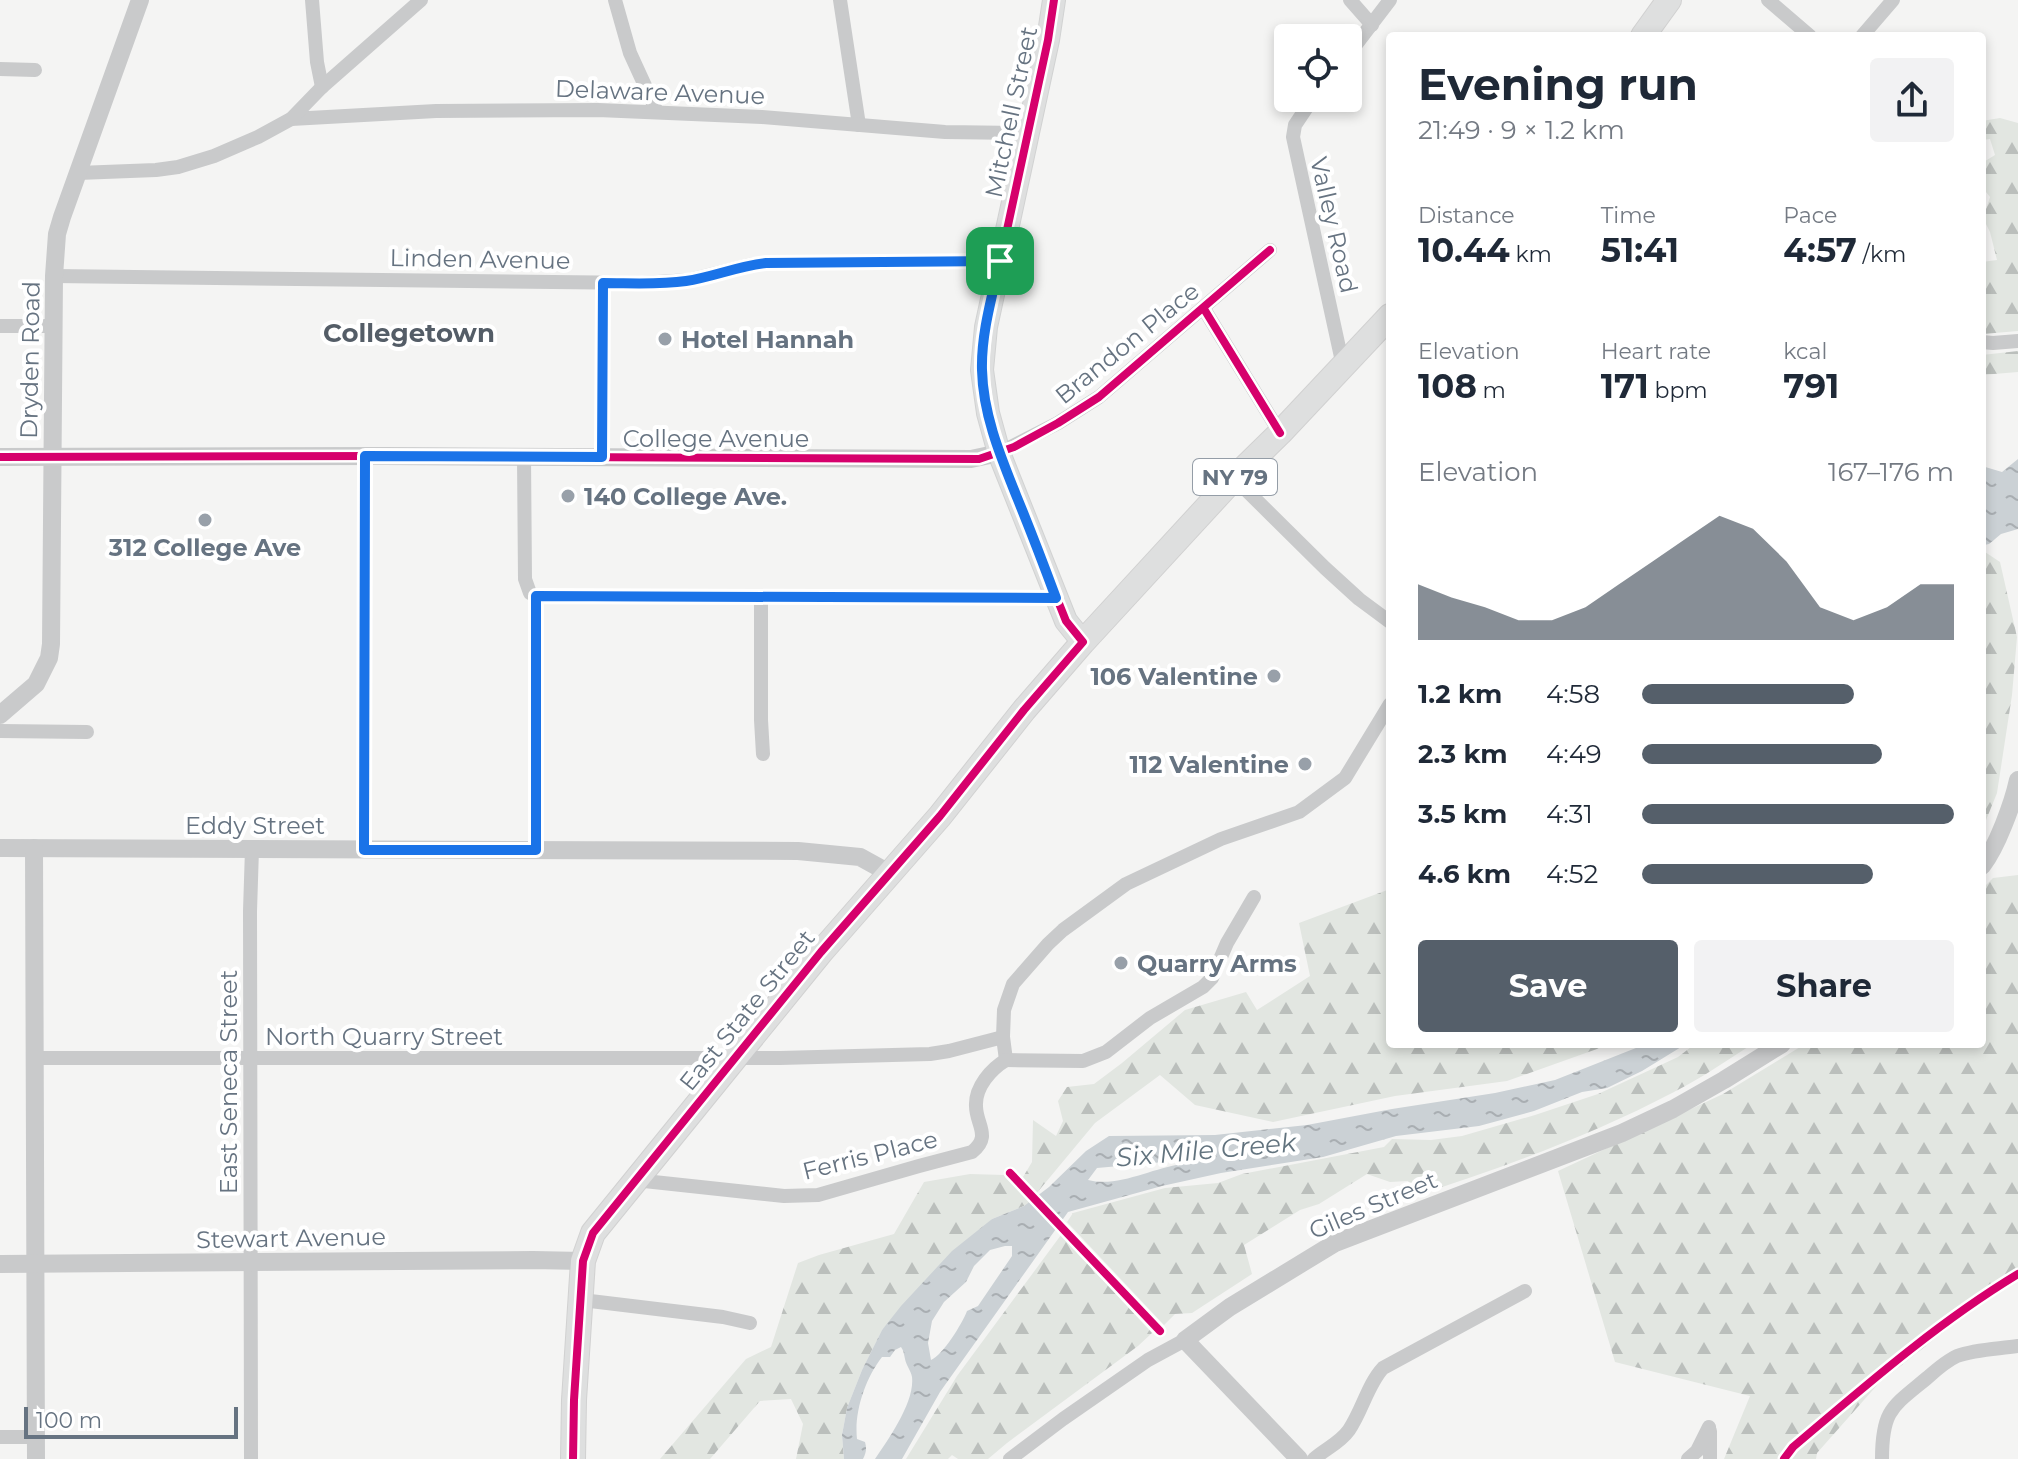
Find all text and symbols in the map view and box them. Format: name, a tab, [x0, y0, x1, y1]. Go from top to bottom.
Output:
street label: Mitchell Street	[979, 24, 1043, 200]
map controls	[1274, 24, 1362, 112]
button: locate	[1274, 24, 1362, 112]
text: Evening run	[1418, 57, 1698, 111]
button: share	[1870, 58, 1954, 142]
street label: Delaware Avenue	[554, 74, 766, 110]
text: 21:49 · 9 × 1.2 km	[1418, 114, 1625, 146]
street label: Valley Road	[1304, 154, 1364, 296]
text: Distance	[1418, 202, 1515, 229]
text: Time	[1601, 202, 1656, 229]
text: Pace	[1783, 202, 1837, 229]
pin	[966, 227, 1034, 295]
text: 10.44	[1418, 229, 1510, 271]
text: 51:41	[1601, 229, 1679, 271]
text: 4:57	[1783, 229, 1857, 271]
icon: arrive	[978, 239, 1022, 283]
text: km	[1510, 241, 1552, 268]
text: /km	[1857, 241, 1906, 268]
street label: Linden Avenue	[389, 243, 571, 275]
street label: Brandon Place	[1049, 276, 1205, 410]
street label: Dryden Road	[14, 281, 46, 439]
district label: Collegetown	[323, 317, 495, 349]
place label: Hotel Hannah	[681, 325, 854, 354]
marker: Hotel Hannah	[656, 330, 674, 348]
text: Elevation	[1418, 338, 1520, 365]
text: Heart rate	[1601, 338, 1711, 365]
text: kcal	[1783, 338, 1827, 365]
text: 108	[1418, 365, 1477, 407]
text: 171	[1601, 365, 1649, 407]
text: 791	[1783, 365, 1839, 407]
text: m	[1477, 377, 1506, 404]
text: bpm	[1649, 377, 1708, 404]
street label: College Avenue	[623, 424, 809, 453]
text: Elevation	[1418, 456, 1538, 488]
text: 167–176 m	[1828, 456, 1954, 488]
road number: NY 79	[1193, 459, 1277, 495]
place label: 140 College Ave.	[584, 482, 787, 511]
marker: 140 College Ave.	[559, 487, 577, 505]
marker: 312 College Ave	[196, 511, 214, 529]
place label: 312 College Ave	[108, 533, 301, 562]
place label: 106 Valentine	[1090, 662, 1258, 691]
marker: 106 Valentine	[1265, 667, 1283, 685]
text: 1.2 km	[1418, 678, 1502, 710]
text: 4:58	[1546, 678, 1600, 710]
text: 2.3 km	[1418, 738, 1508, 770]
text: 4:49	[1546, 738, 1602, 770]
place label: 112 Valentine	[1129, 750, 1289, 779]
marker: 112 Valentine	[1296, 755, 1314, 773]
text: 3.5 km	[1418, 798, 1507, 830]
text: 4:31	[1546, 798, 1593, 830]
street label: Eddy Street	[185, 811, 325, 840]
text: 4.6 km	[1418, 858, 1511, 890]
text: 4:52	[1546, 858, 1598, 890]
street label: East State Street	[673, 924, 821, 1096]
button: Save	[1418, 940, 1678, 1032]
button: Share	[1694, 940, 1954, 1032]
place label: Quarry Arms	[1137, 949, 1297, 978]
marker: Quarry Arms	[1112, 954, 1130, 972]
street label: East Seneca Street	[214, 970, 243, 1194]
street label: North Quarry Street	[265, 1022, 503, 1051]
street label: Ferris Place	[799, 1124, 941, 1186]
water label: Six Mile Creek	[1115, 1126, 1299, 1174]
street label: Giles Street	[1304, 1165, 1442, 1245]
street label: Stewart Avenue	[196, 1222, 386, 1254]
scale bar	[24, 1403, 238, 1439]
text: 100 m	[36, 1407, 102, 1434]

